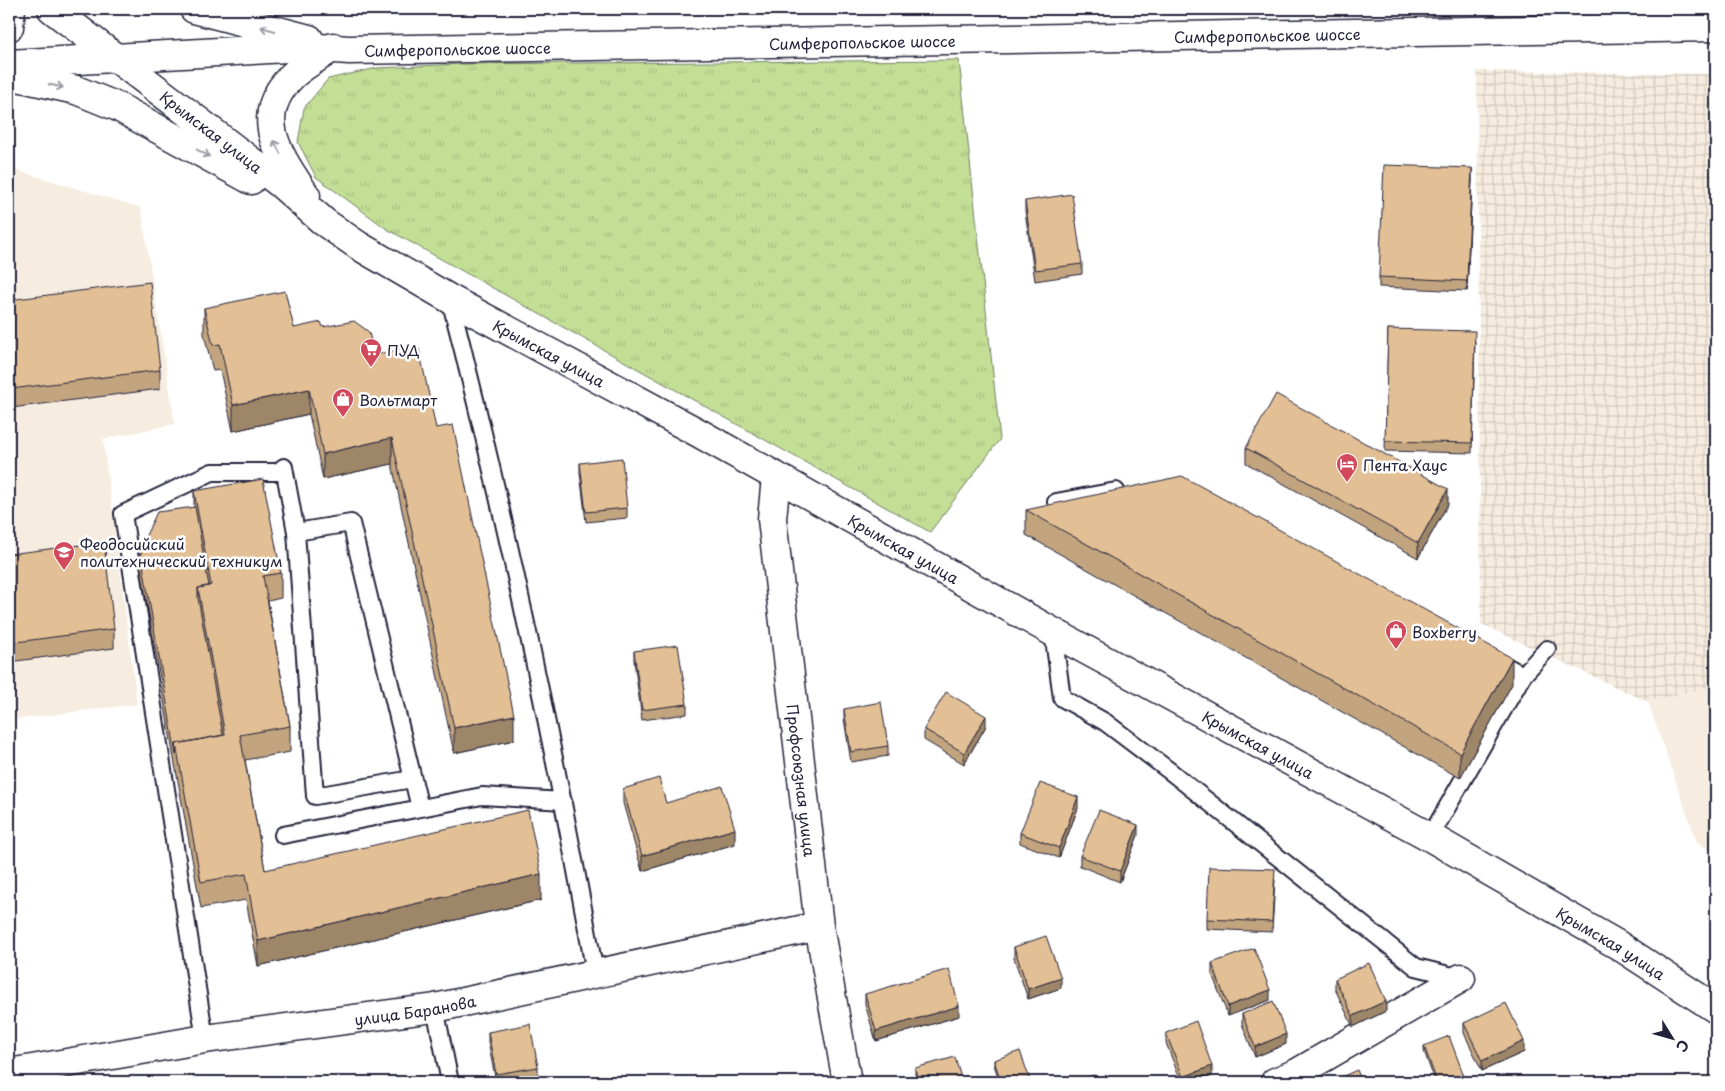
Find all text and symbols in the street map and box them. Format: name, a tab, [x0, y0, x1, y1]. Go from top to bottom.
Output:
street label: Симферопольское шоссе	[1174, 21, 1361, 48]
one-way arrow	[261, 23, 277, 33]
street label: Симферопольское шоссе	[769, 28, 956, 54]
street label: Симферопольское шоссе	[364, 35, 551, 61]
one-way arrow	[48, 82, 64, 91]
street label: Крымская улица	[155, 84, 268, 178]
one-way arrow	[272, 139, 282, 154]
one-way arrow	[196, 148, 211, 158]
street label: Крымская улица	[489, 313, 610, 392]
supermarket icon: ПУД	[359, 337, 383, 368]
place label: ПУД	[387, 338, 420, 361]
shop icon: Вольтмарт	[331, 387, 355, 418]
place label: Вольтмарт	[359, 388, 438, 411]
hotel icon: Пента Хаус	[1335, 452, 1359, 483]
place label: Пента Хаус	[1363, 453, 1448, 476]
street label: Крымская улица	[844, 508, 964, 589]
place label: Феодосийский политехнический техникум	[80, 532, 282, 572]
school or university icon: Феодосийский политехнический техникум	[52, 540, 76, 571]
shop icon: Boxberry	[1384, 619, 1408, 650]
place label: Boxberry	[1412, 620, 1477, 643]
street label: Профсоюзная улица	[782, 703, 822, 858]
street label: Крымская улица	[1198, 704, 1319, 784]
street label: Крымская улица	[1552, 901, 1671, 985]
street label: улица Баранова	[353, 988, 478, 1030]
north arrow	[1648, 1014, 1698, 1064]
text: С	[1671, 1036, 1694, 1057]

